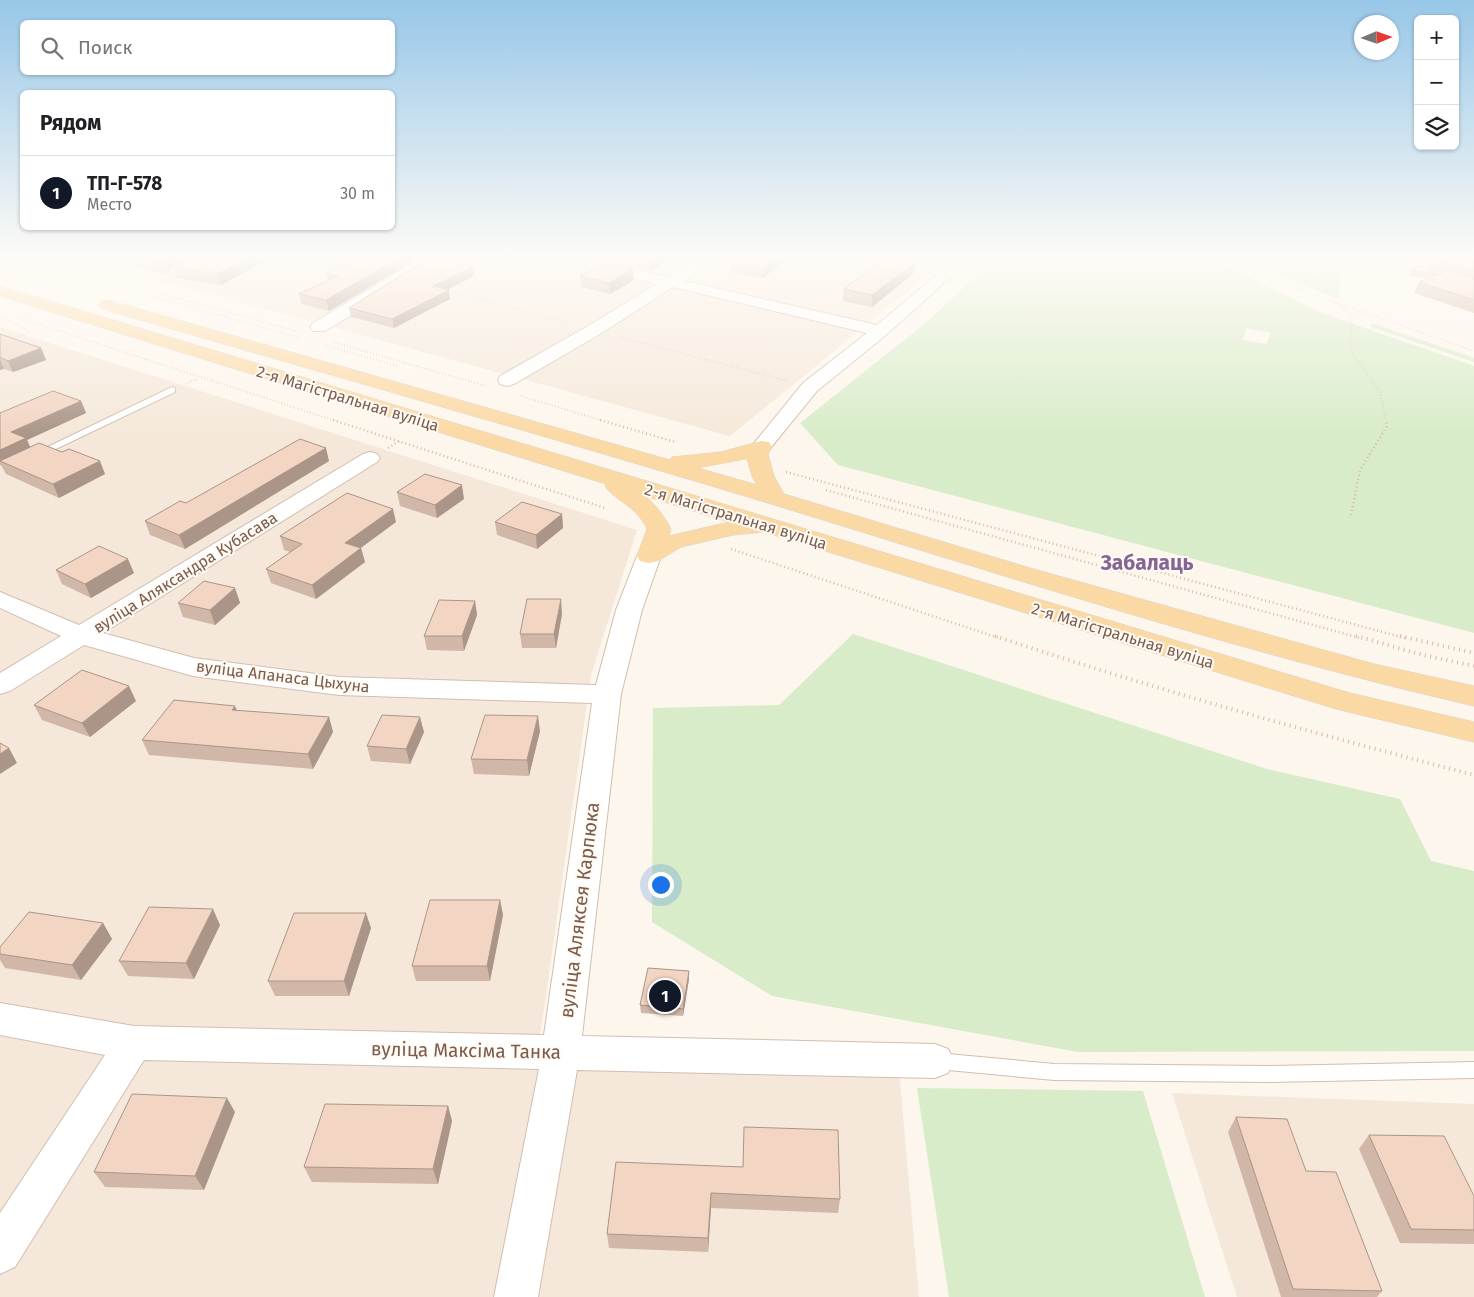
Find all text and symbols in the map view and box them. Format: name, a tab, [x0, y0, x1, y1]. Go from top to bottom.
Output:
north arrow	[1354, 15, 1399, 60]
map controls	[1414, 15, 1459, 150]
button: +	[1414, 15, 1459, 60]
search box	[20, 20, 395, 75]
icon: search	[38, 34, 66, 62]
text: Поиск	[78, 36, 132, 59]
button: −	[1414, 60, 1459, 105]
button: layers	[1414, 105, 1459, 150]
text: Рядом	[40, 110, 101, 136]
text: ТП-Г-578	[87, 172, 162, 195]
text: 1	[52, 184, 60, 203]
text: 30 m	[340, 184, 375, 203]
text: Место	[87, 195, 132, 214]
street label: 2-я Магістральная вуліца	[254, 362, 441, 435]
street label: 2-я Магістральная вуліца	[642, 480, 829, 553]
street label: вуліца Аляксандра Кубасава	[90, 508, 281, 637]
district label: Забалаць	[1099, 550, 1194, 576]
street label: 2-я Магістральная вуліца	[1029, 599, 1216, 672]
street label: вуліца Апанаса Цыхуна	[195, 656, 371, 697]
street label: вуліца Аляксея Карпюка	[555, 801, 604, 1019]
your location	[648, 872, 674, 898]
pin: 1	[649, 977, 681, 1015]
street label: вуліца Максіма Танка	[371, 1037, 561, 1064]

